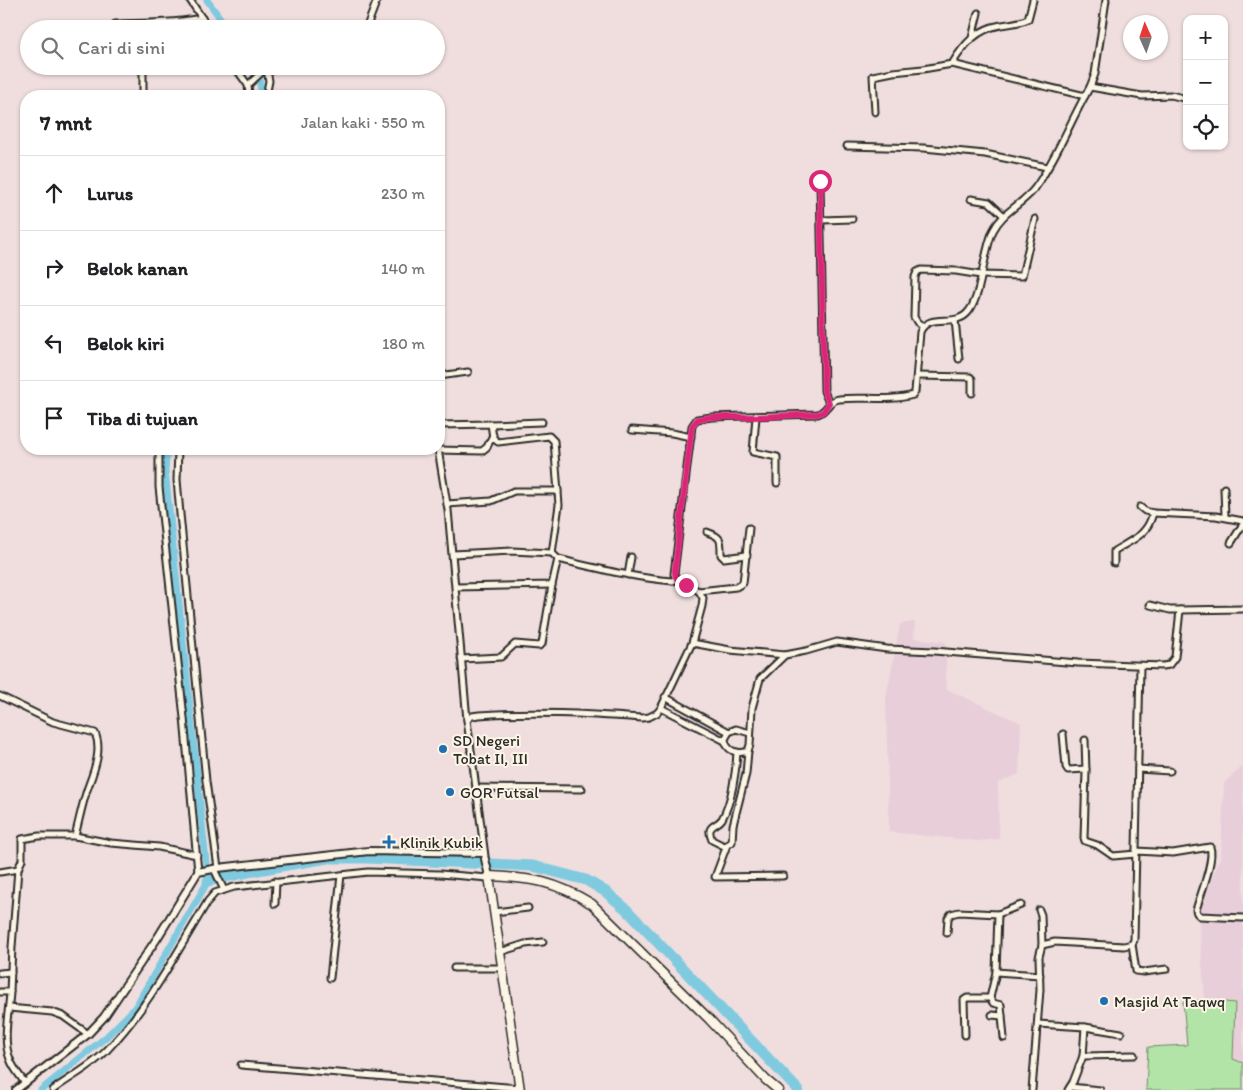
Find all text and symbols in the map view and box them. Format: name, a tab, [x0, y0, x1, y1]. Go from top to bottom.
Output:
north arrow	[1123, 15, 1168, 60]
map controls	[1183, 15, 1228, 150]
button: +	[1183, 15, 1228, 60]
search box	[20, 20, 445, 75]
icon: search	[38, 34, 66, 62]
text: Cari di sini	[78, 36, 165, 59]
button: −	[1183, 60, 1228, 105]
button: locate	[1183, 105, 1228, 150]
text: 7 mnt	[40, 110, 92, 135]
text: Jalan kaki · 550 m	[301, 113, 425, 132]
route start	[809, 170, 832, 193]
icon: ahead	[40, 179, 68, 207]
text: Lurus	[87, 182, 133, 205]
text: 230 m	[381, 184, 425, 203]
icon: right	[40, 254, 68, 282]
text: Belok kanan	[87, 257, 188, 280]
text: 140 m	[381, 259, 425, 278]
icon: left	[40, 329, 68, 357]
text: Belok kiri	[87, 332, 164, 355]
text: 180 m	[382, 334, 425, 353]
icon: arrive	[40, 404, 68, 432]
text: Tiba di tujuan	[87, 407, 198, 430]
route end	[675, 574, 698, 597]
place label: SD Negeri Tobat II, III	[453, 731, 528, 768]
marker: SD Negeri Tobat II, III	[437, 743, 449, 755]
place label: GOR Futsal	[460, 783, 539, 802]
marker: GOR Futsal	[444, 786, 456, 798]
place label: Klinik Kubik	[400, 833, 483, 852]
marker: Klinik Kubik	[382, 835, 396, 849]
place label: Masjid At Taqwq	[1114, 992, 1225, 1011]
marker: Masjid At Taqwq	[1098, 995, 1110, 1007]

